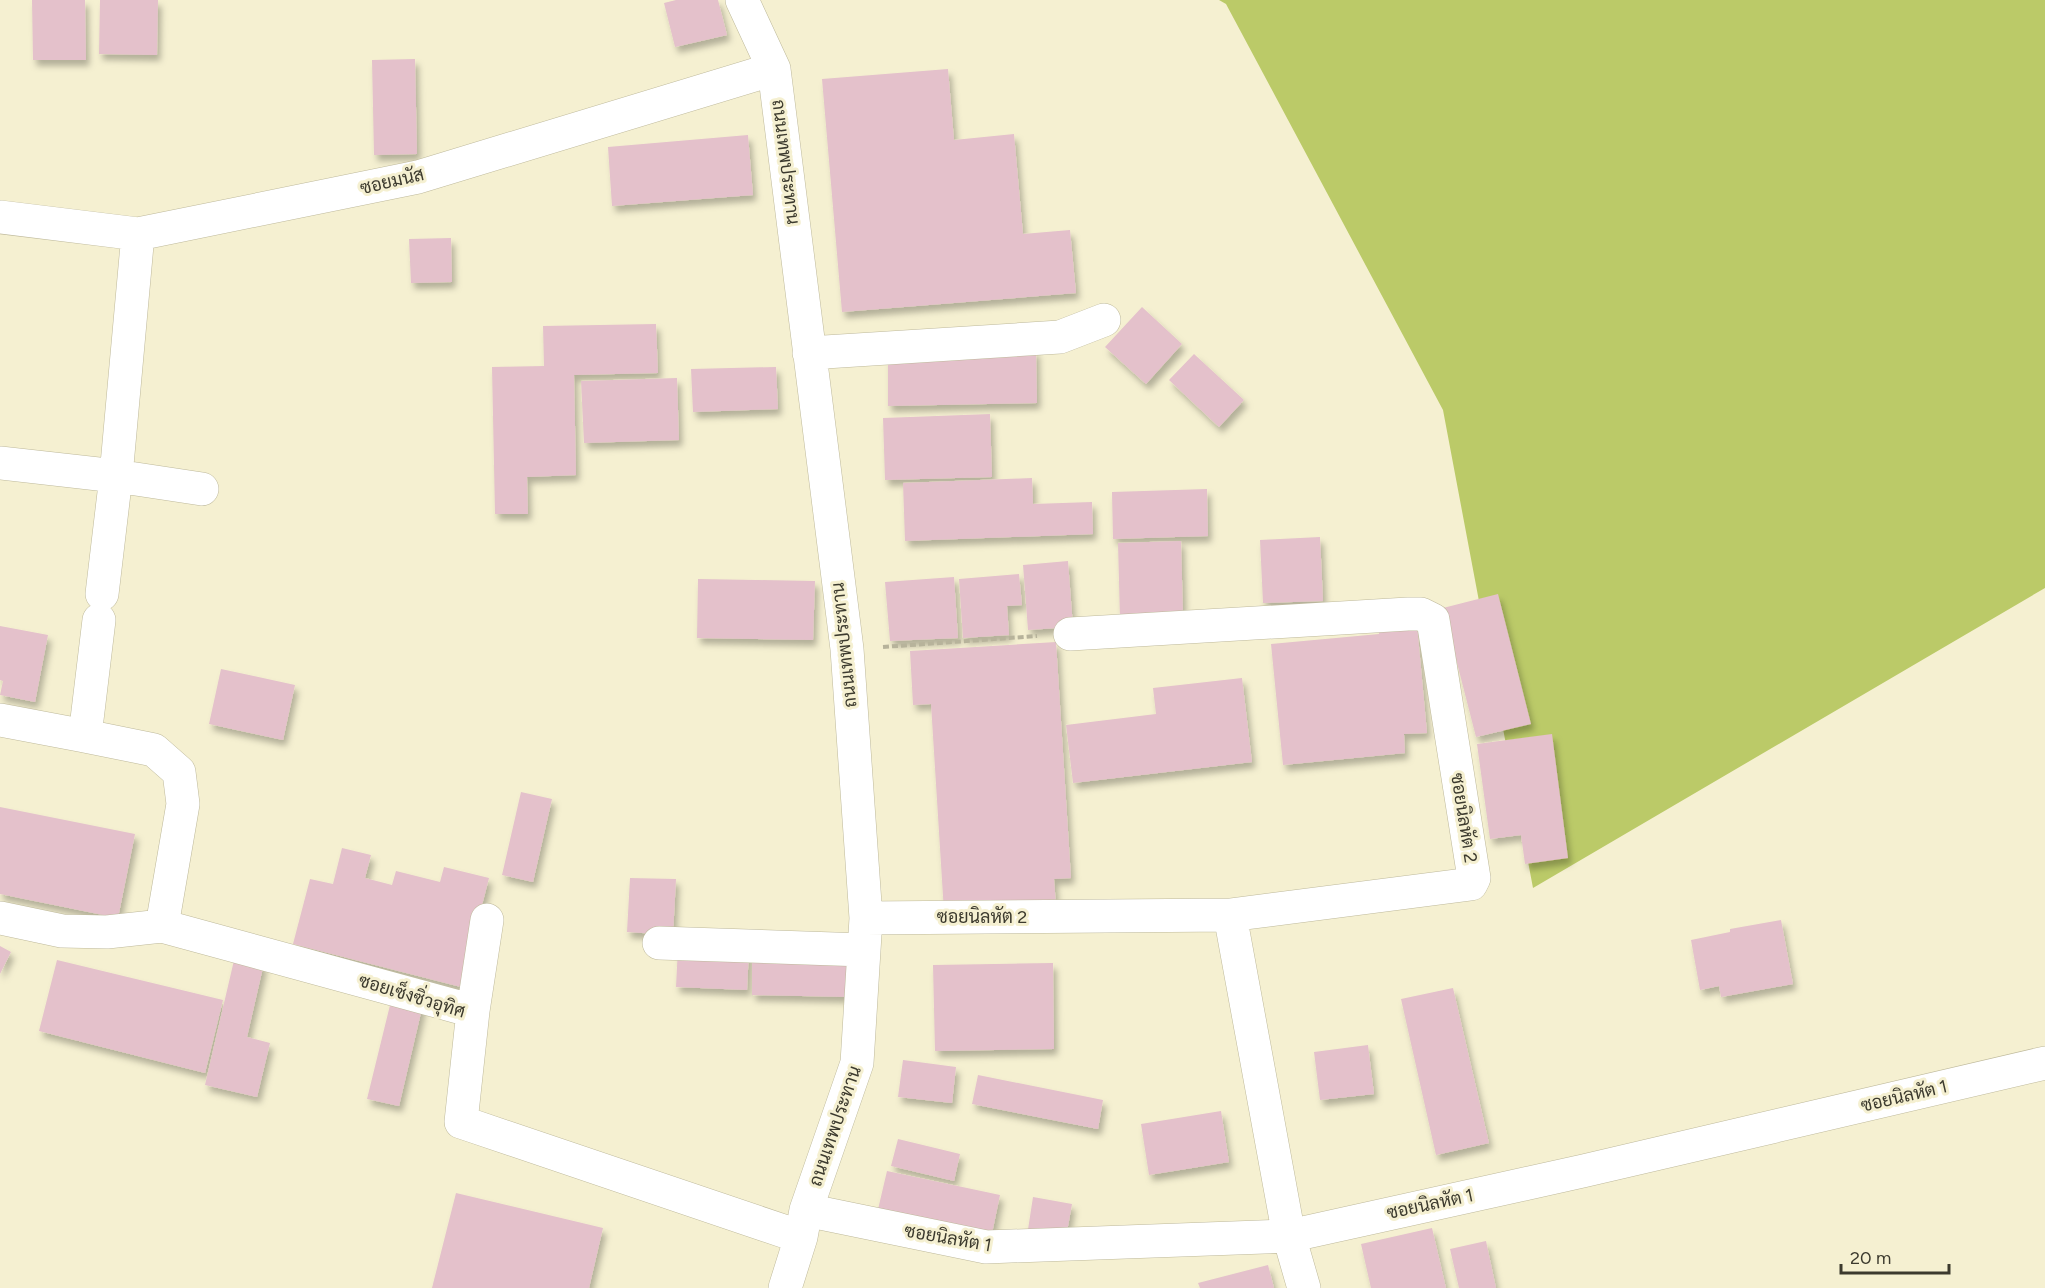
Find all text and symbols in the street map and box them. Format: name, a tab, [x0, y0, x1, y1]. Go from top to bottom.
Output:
street label: ถนนเทพประทาน	[767, 98, 805, 226]
street label: ซอยมนัส	[358, 163, 426, 199]
street label: ถนนเทพประทาน	[826, 581, 862, 709]
street label: ซอยนิลหัต 2	[1446, 771, 1482, 865]
street label: ซอยนิลหัต 2	[937, 906, 1027, 928]
street label: ซอยเซ็งซิ่วอุทิศ	[356, 965, 469, 1024]
street label: ถนนเทพประทาน	[804, 1063, 866, 1189]
street label: ซอยนิลหัต 1	[1859, 1075, 1949, 1117]
street label: ซอยนิลหัต 1	[1385, 1184, 1475, 1224]
street label: ซอยนิลหัต 1	[903, 1220, 993, 1256]
scale bar	[1841, 1237, 1949, 1275]
text: 20 m	[1850, 1247, 1891, 1269]

